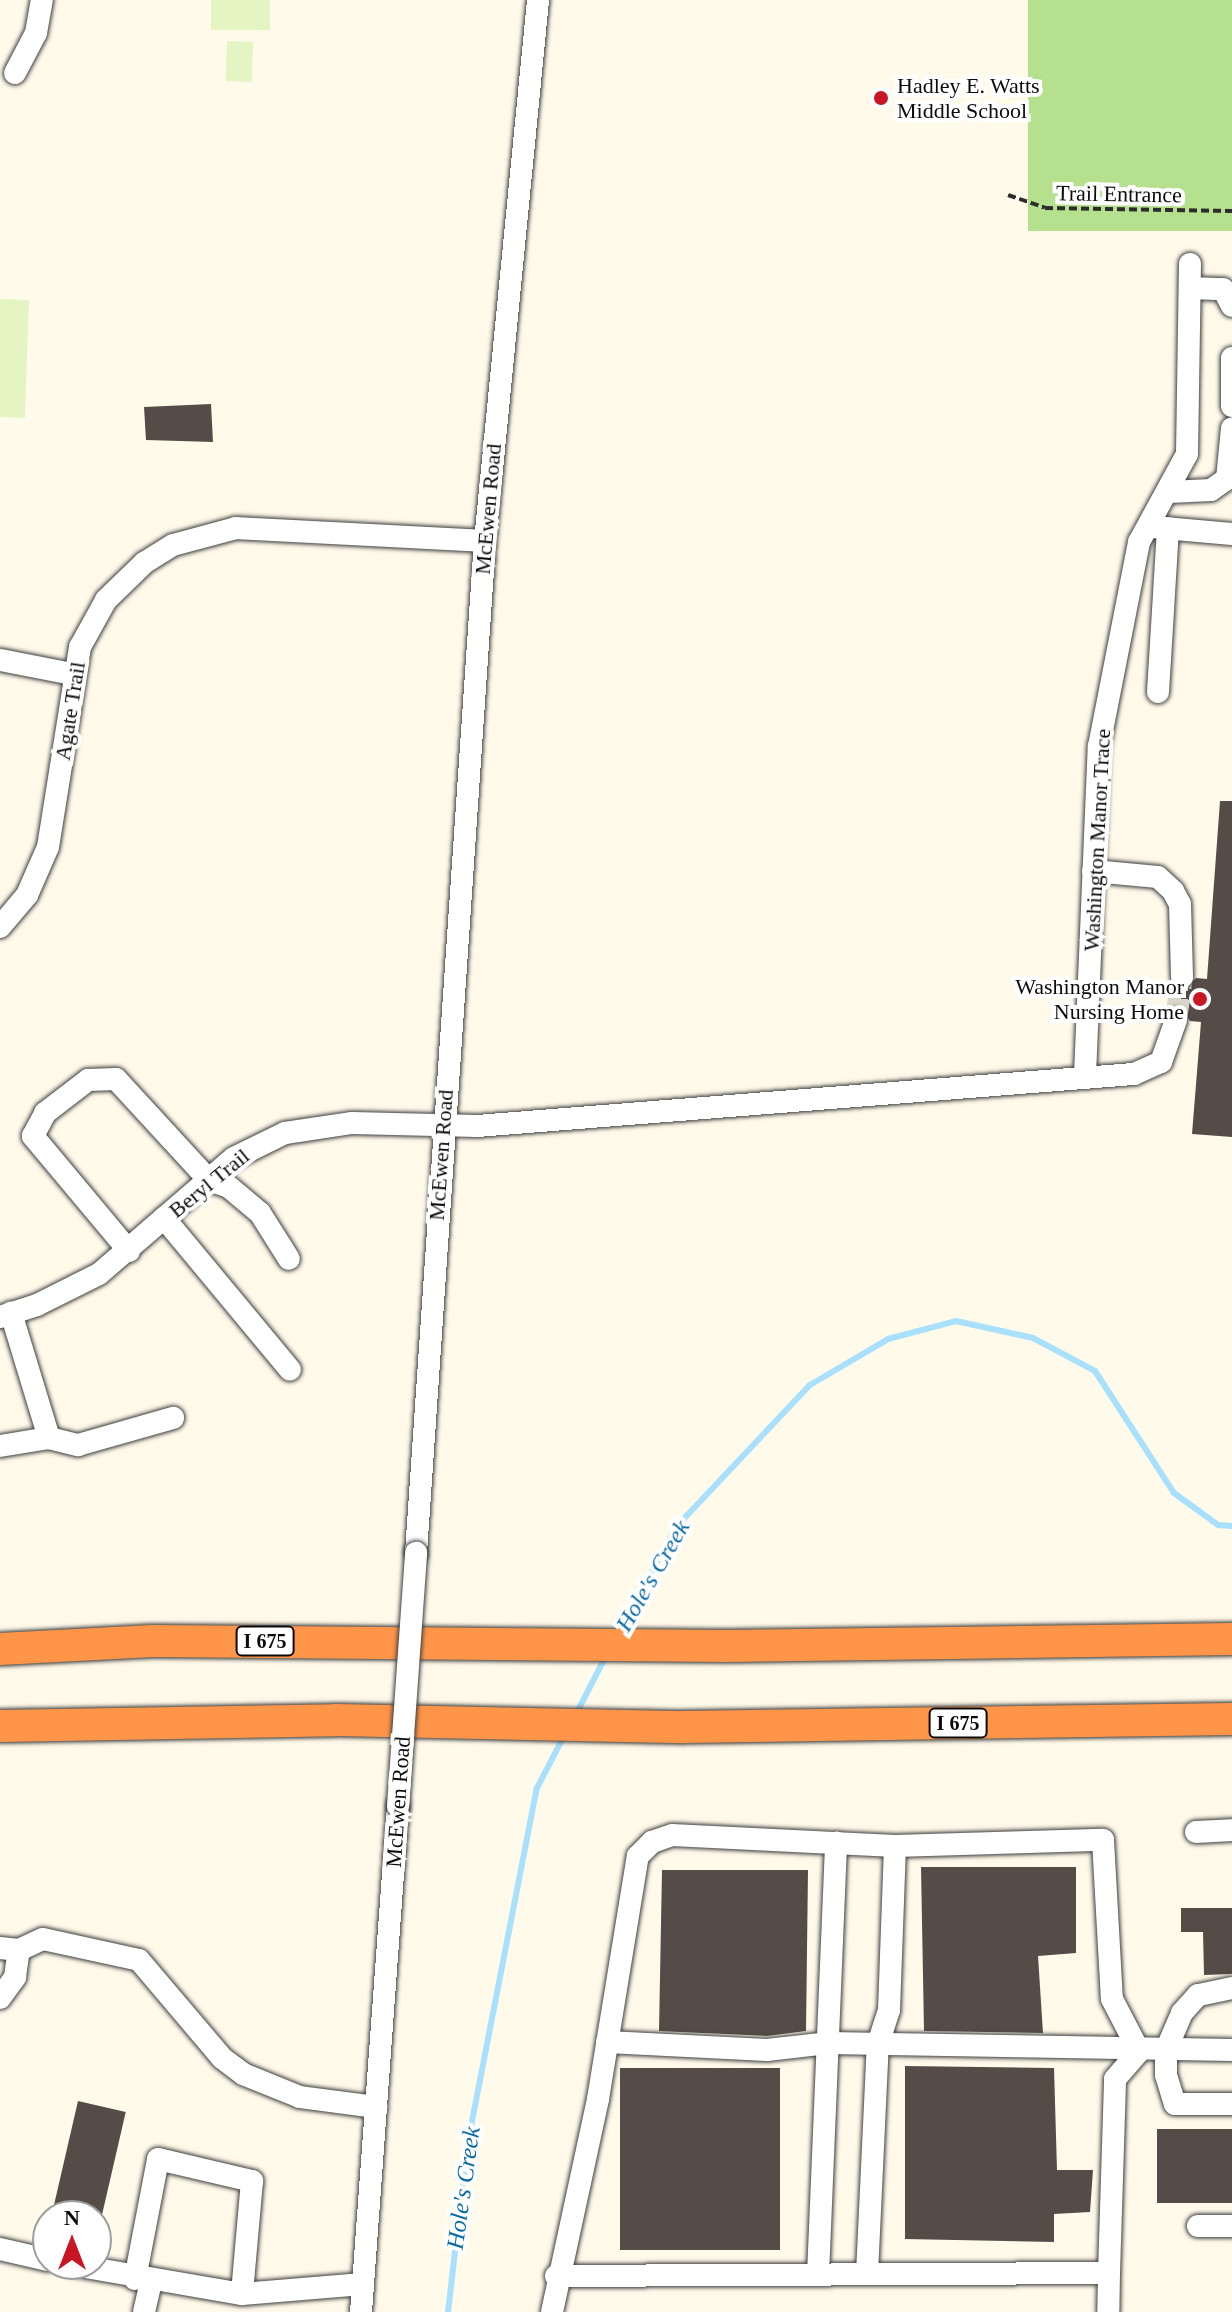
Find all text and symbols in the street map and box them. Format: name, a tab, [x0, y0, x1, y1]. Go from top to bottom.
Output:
place label: Hadley E. Watts Middle School	[897, 72, 1040, 124]
marker: Hadley E. Watts Middle School	[872, 89, 890, 107]
street label: Trail Entrance	[1056, 180, 1182, 208]
street label: McEwen Road	[469, 442, 507, 576]
street label: Agate Trail	[49, 660, 91, 762]
street label: Washington Manor Trace	[1078, 728, 1116, 952]
place label: Washington Manor Nursing Home	[1015, 973, 1184, 1024]
marker: Washington Manor Nursing Home	[1191, 990, 1209, 1008]
street label: McEwen Road	[423, 1089, 459, 1221]
street label: Beryl Trail	[163, 1142, 255, 1224]
water label: Hole's Creek	[610, 1515, 696, 1637]
road number: I 675	[235, 1625, 295, 1657]
road number: I 675	[928, 1707, 988, 1739]
street label: McEwen Road	[380, 1736, 416, 1868]
water label: Hole's Creek	[441, 2125, 487, 2251]
north arrow	[32, 2200, 112, 2280]
text: N	[64, 2205, 80, 2230]

